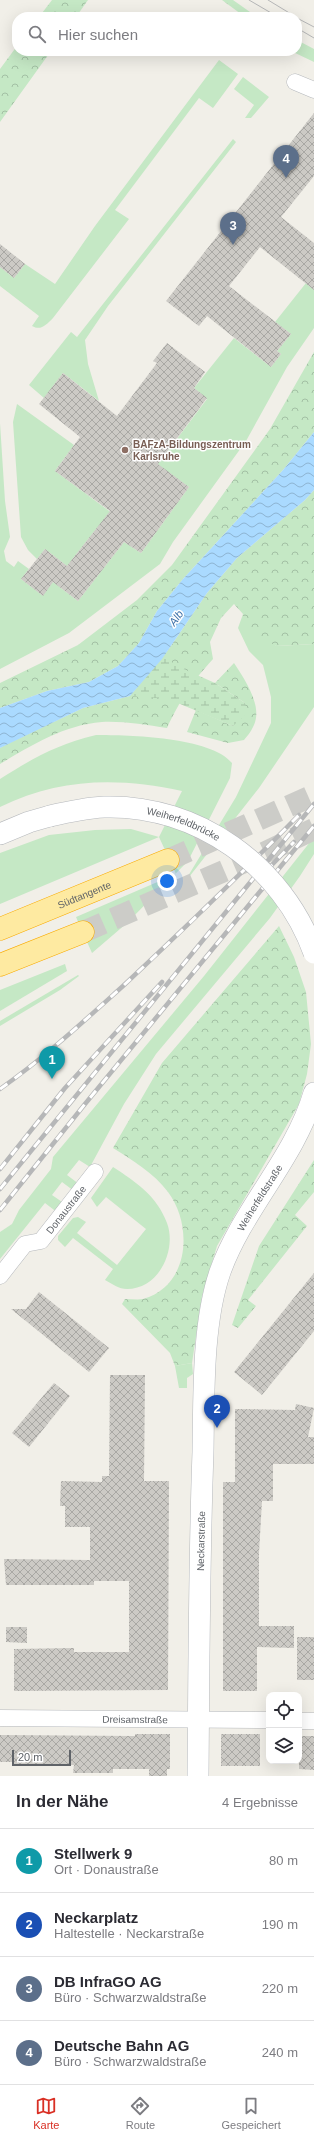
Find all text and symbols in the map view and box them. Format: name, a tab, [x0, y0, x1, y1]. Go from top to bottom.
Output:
search box	[12, 12, 302, 56]
icon: search	[26, 23, 48, 45]
text: Hier suchen	[58, 26, 138, 43]
pin: 4	[273, 145, 299, 178]
pin: 3	[220, 212, 246, 245]
place label: BAFzA-Bildungszentrum Karlsruhe	[133, 439, 251, 462]
marker: BAFzA-Bildungszentrum Karlsruhe	[120, 445, 130, 455]
water label: Alb	[166, 608, 186, 629]
street label: Weiherfeldbrücke	[146, 805, 222, 843]
your location	[157, 871, 177, 891]
street label: Südtangente	[56, 879, 113, 911]
pin: 1	[39, 1046, 65, 1079]
street label: Weiherfeldstraße	[235, 1162, 285, 1233]
street label: Donaustraße	[44, 1183, 89, 1236]
pin: 2	[204, 1395, 230, 1428]
street label: Neckarstraße	[195, 1510, 207, 1571]
map controls	[266, 1692, 302, 1764]
button: locate	[266, 1692, 302, 1728]
street label: Dreisamstraße	[102, 1714, 168, 1725]
button: layers	[266, 1728, 302, 1764]
scale bar	[12, 1748, 71, 1767]
text: 20 m	[18, 1751, 42, 1763]
text: In der Nähe	[16, 1792, 109, 1811]
text: 4 Ergebnisse	[222, 1795, 298, 1810]
text: Stellwerk 9	[54, 1845, 132, 1862]
text: 1	[25, 1853, 33, 1868]
text: 80 m	[269, 1853, 298, 1868]
text: Ort · Donaustraße	[54, 1862, 159, 1877]
text: Neckarplatz	[54, 1909, 138, 1926]
text: 2	[25, 1917, 33, 1932]
text: 190 m	[262, 1917, 298, 1932]
text: Haltestelle · Neckarstraße	[54, 1926, 204, 1941]
text: DB InfraGO AG	[54, 1973, 162, 1990]
text: 3	[25, 1981, 33, 1996]
text: 220 m	[262, 1981, 298, 1996]
text: Büro · Schwarzwaldstraße	[54, 1990, 206, 2005]
text: Deutsche Bahn AG	[54, 2037, 189, 2054]
text: 4	[25, 2045, 33, 2060]
text: 240 m	[262, 2045, 298, 2060]
text: Büro · Schwarzwaldstraße	[54, 2054, 206, 2069]
tab: Karte	[33, 2095, 59, 2131]
tab: Route	[126, 2095, 155, 2131]
tab: Gespeichert	[222, 2095, 281, 2131]

